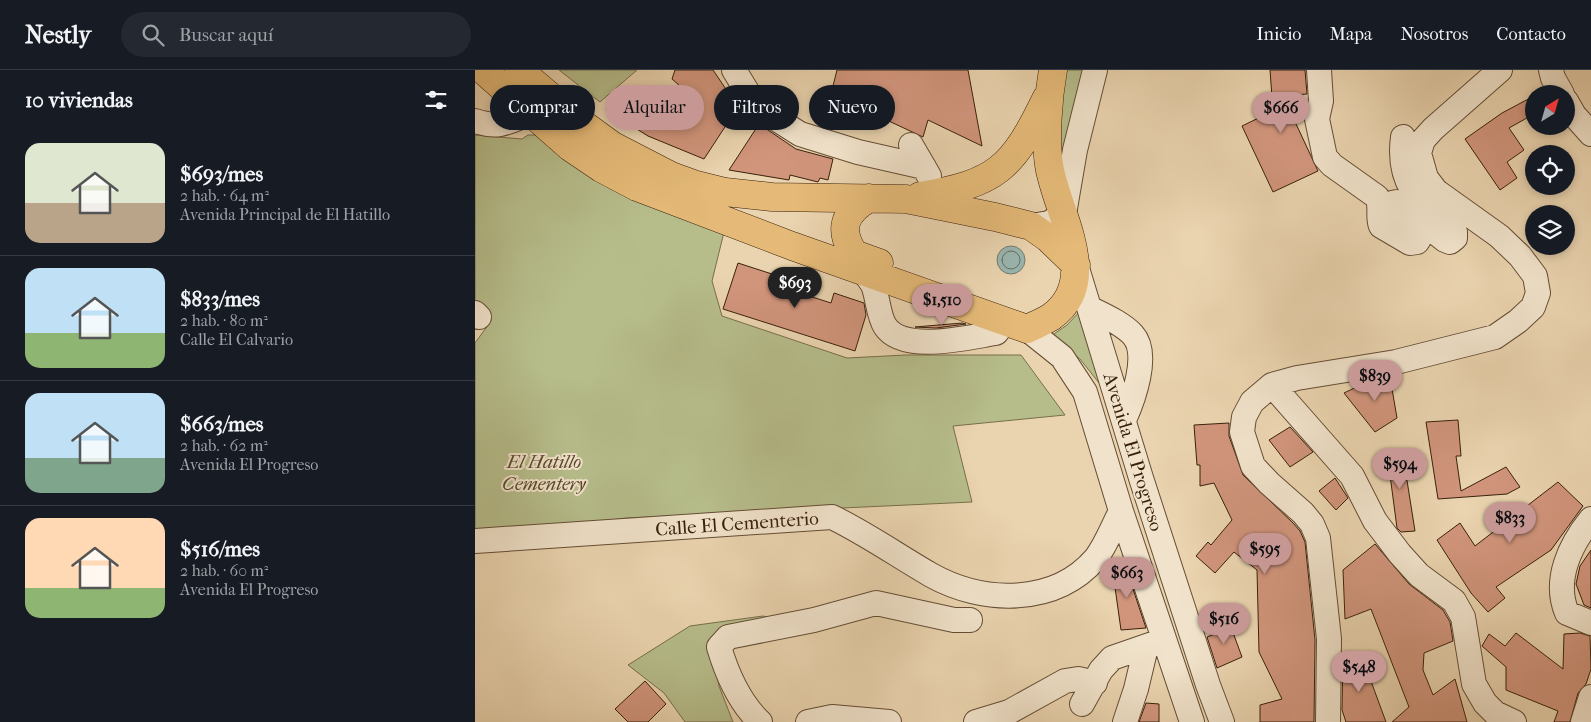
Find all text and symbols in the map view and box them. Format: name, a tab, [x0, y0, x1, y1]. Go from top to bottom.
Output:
search box	[121, 12, 471, 57]
text: Nestly	[25, 21, 91, 49]
icon: search	[139, 21, 167, 49]
text: Buscar aquí	[179, 24, 273, 46]
text: Inicio	[1257, 24, 1302, 45]
text: Mapa	[1330, 24, 1372, 45]
text: Nosotros	[1400, 24, 1468, 45]
text: Contacto	[1496, 24, 1566, 45]
chip: Comprar	[490, 85, 595, 130]
chip: Alquilar	[605, 85, 704, 130]
chip: Filtros	[714, 85, 799, 130]
chip: Nuevo	[809, 85, 895, 130]
north arrow	[1525, 85, 1575, 135]
map controls	[1525, 85, 1575, 255]
icon: filters	[422, 86, 450, 114]
text: 10 viviendas	[25, 88, 133, 112]
pin: $666	[1251, 92, 1311, 134]
text: $666	[1264, 98, 1298, 117]
button: locate	[1525, 145, 1575, 195]
text: $693/mes	[180, 162, 263, 186]
icon: home	[65, 163, 125, 223]
text: 2 hab. · 64 m²	[180, 186, 269, 205]
text: Avenida Principal de El Hatillo	[180, 205, 390, 224]
button: layers	[1525, 205, 1575, 255]
pin: $693	[765, 266, 825, 309]
text: $693	[779, 273, 811, 292]
pin: $1,510	[901, 284, 983, 326]
text: $833/mes	[180, 287, 260, 311]
icon: home	[65, 288, 125, 348]
text: $1,510	[923, 290, 961, 309]
text: 2 hab. · 80 m²	[180, 311, 268, 330]
text: Calle El Calvario	[180, 330, 293, 349]
pin: $839	[1345, 360, 1405, 402]
text: $839	[1359, 366, 1391, 385]
street label: Avenida El Progreso	[1098, 369, 1168, 534]
text: $663/mes	[180, 412, 264, 436]
icon: home	[65, 413, 125, 473]
text: 2 hab. · 62 m²	[180, 436, 268, 455]
pin: $594	[1370, 448, 1430, 490]
park label: El Hatillo Cementery	[502, 451, 587, 495]
text: $594	[1383, 454, 1417, 473]
text: Avenida El Progreso	[180, 455, 318, 474]
pin: $833	[1480, 502, 1540, 544]
street label: Calle El Cementerio	[654, 507, 820, 541]
text: $833	[1495, 508, 1525, 527]
pin: $595	[1235, 532, 1295, 575]
text: $516/mes	[180, 537, 260, 561]
icon: home	[65, 538, 125, 598]
text: $595	[1249, 539, 1281, 558]
pin: $663	[1097, 556, 1157, 599]
text: 2 hab. · 60 m²	[180, 561, 268, 580]
text: $663	[1111, 563, 1143, 582]
text: Avenida El Progreso	[180, 580, 318, 599]
pin: $516	[1194, 602, 1254, 645]
text: $516	[1209, 609, 1239, 628]
pin: $548	[1329, 650, 1389, 693]
text: $548	[1342, 657, 1376, 676]

